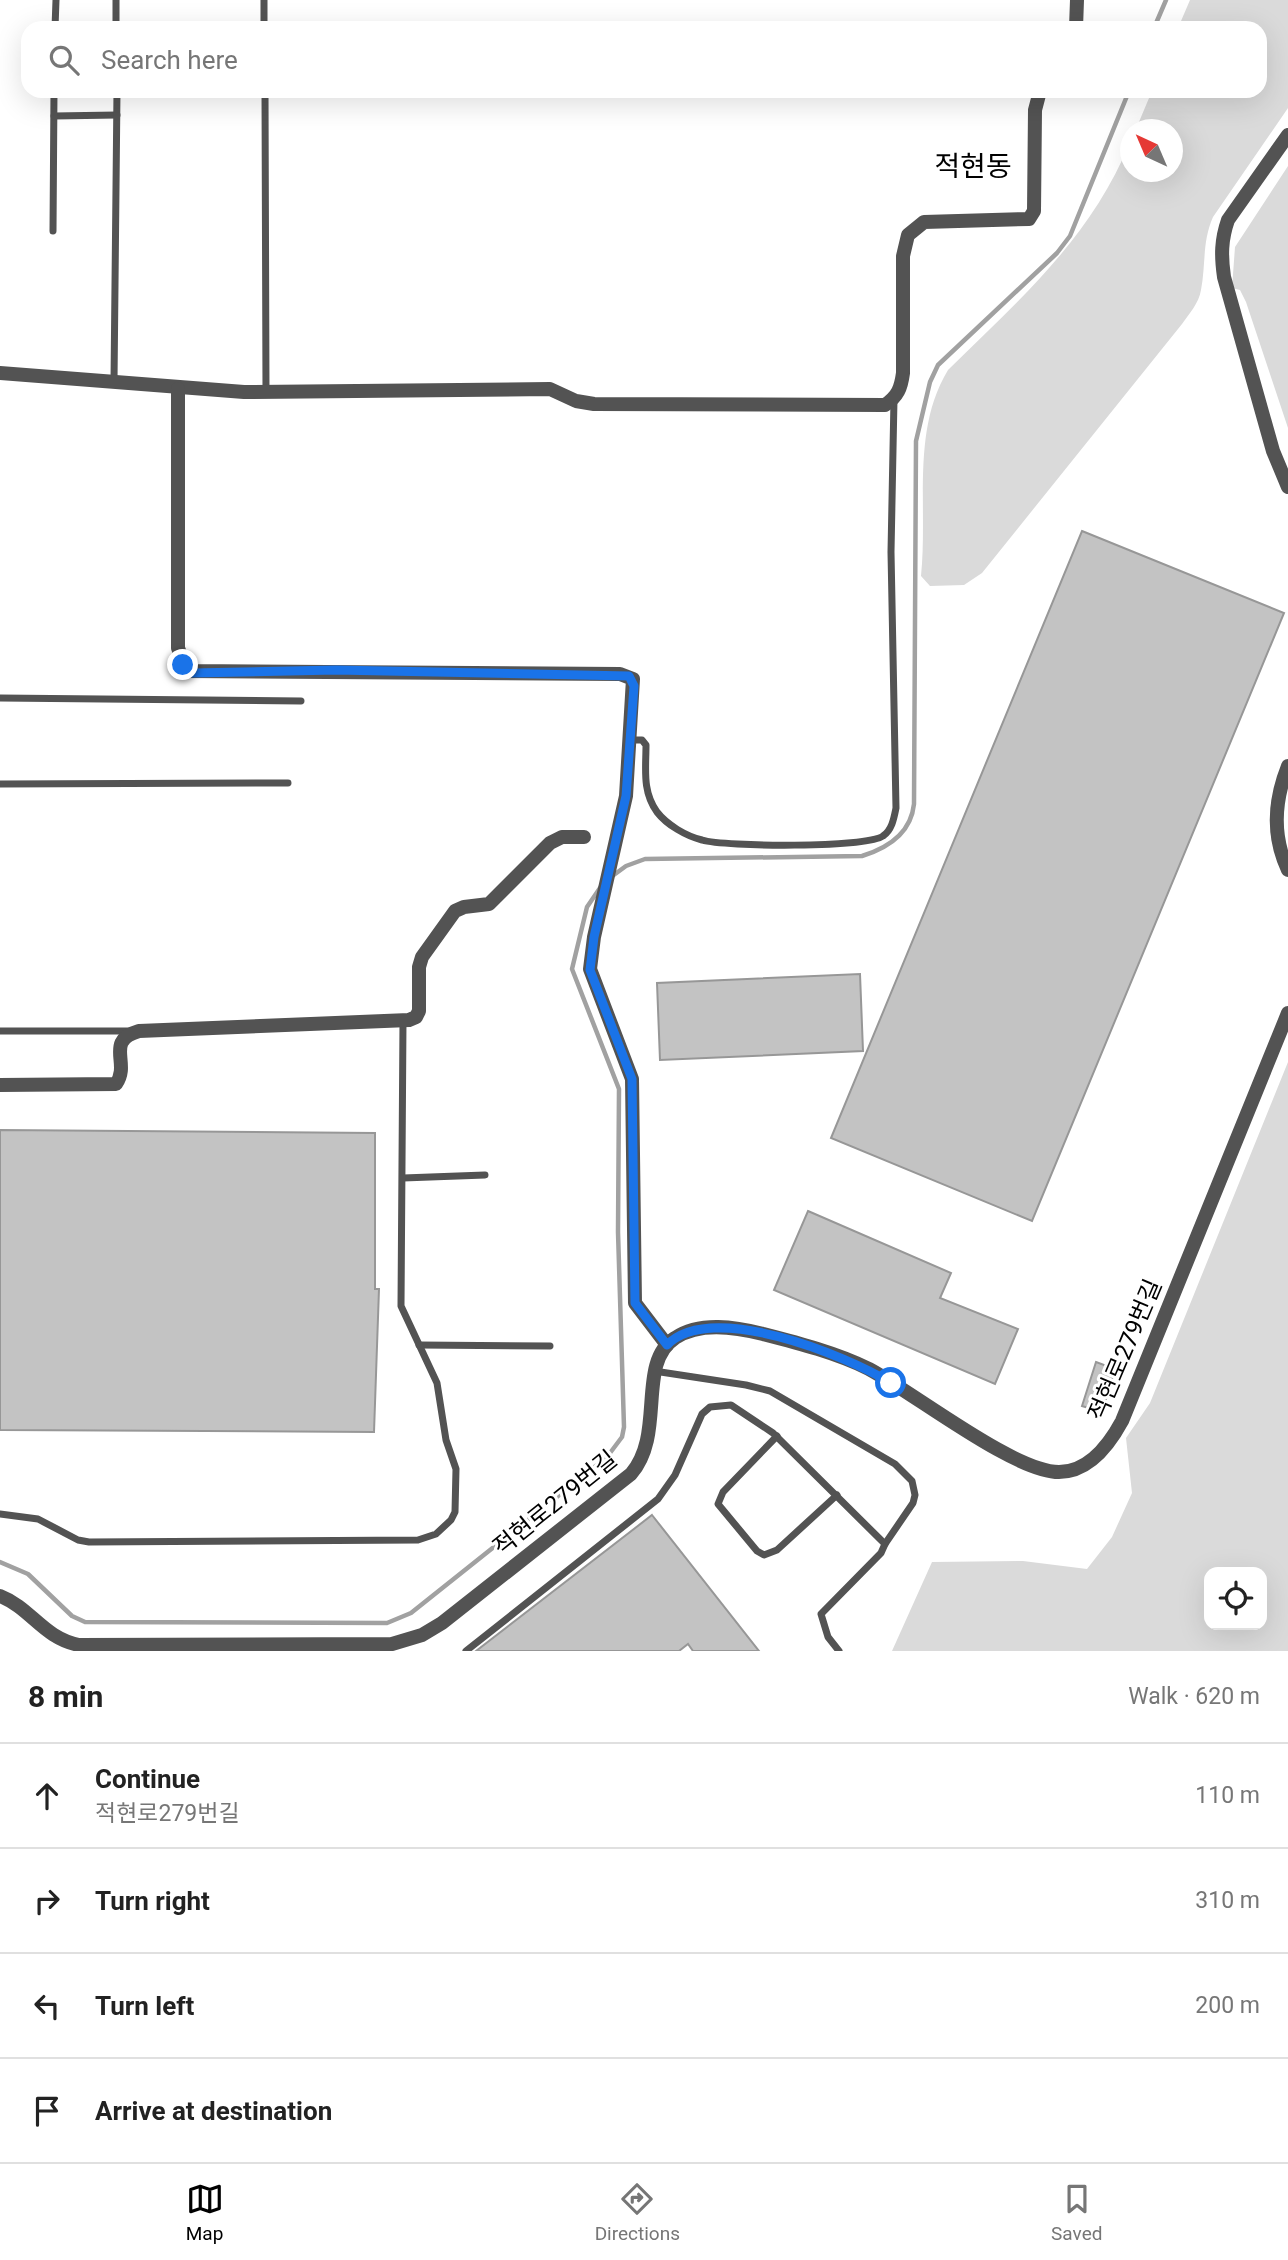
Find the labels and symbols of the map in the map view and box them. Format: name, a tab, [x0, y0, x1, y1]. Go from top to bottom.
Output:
north arrow	[1120, 119, 1183, 182]
district label: 적현동	[934, 150, 1012, 183]
route end	[167, 649, 198, 680]
street label: 적현로279번길	[1083, 1275, 1167, 1425]
route start	[875, 1367, 906, 1398]
street label: 적현로279번길	[488, 1445, 622, 1561]

